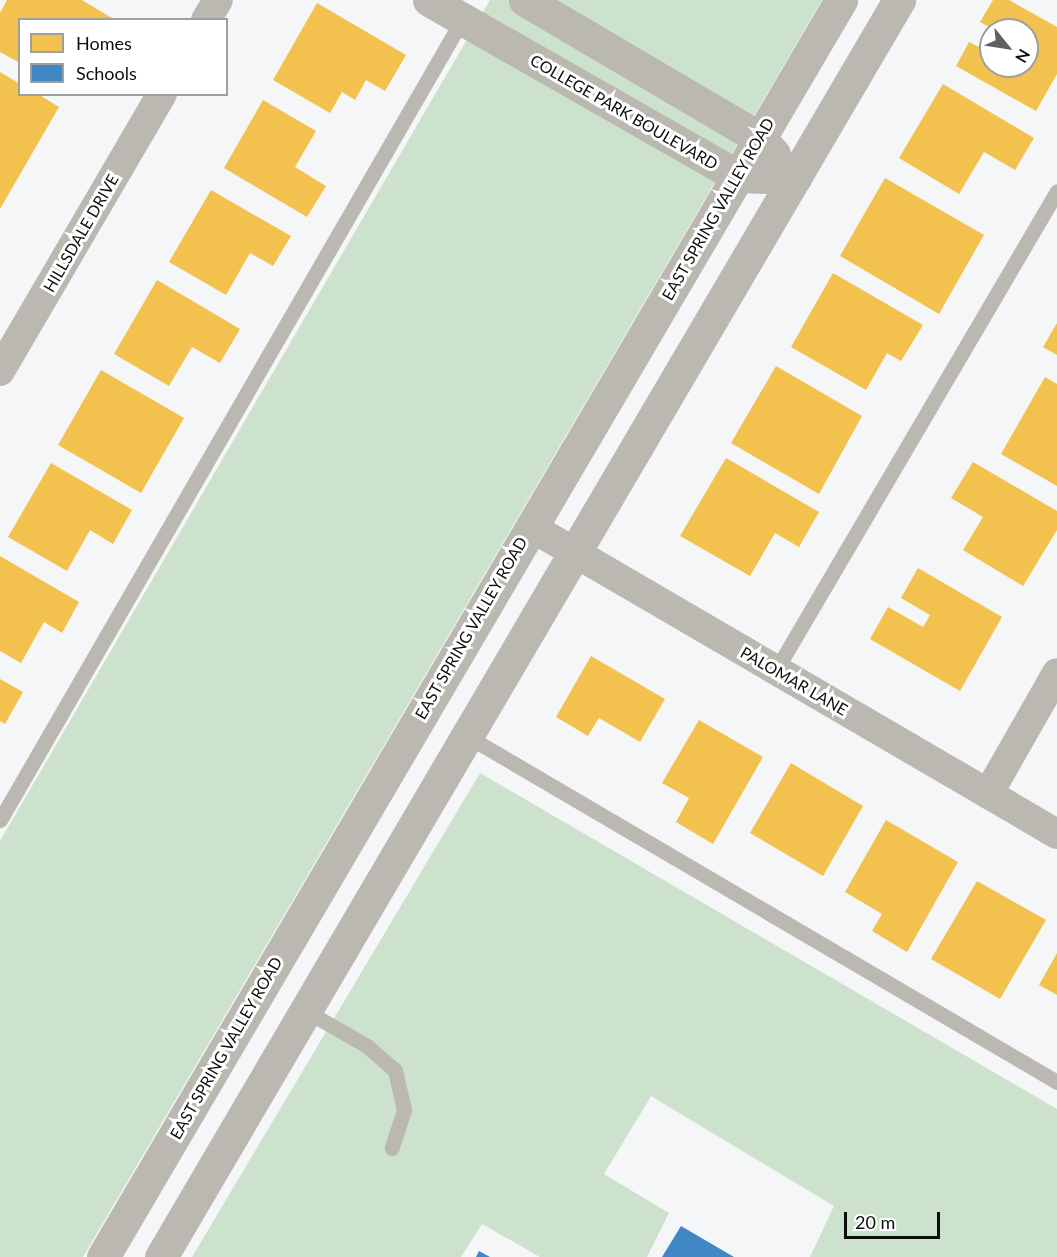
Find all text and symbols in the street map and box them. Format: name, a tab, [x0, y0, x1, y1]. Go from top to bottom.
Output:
legend	[18, 18, 228, 96]
north arrow	[979, 18, 1039, 78]
text: Homes	[76, 32, 132, 54]
text: N	[1012, 46, 1035, 66]
street label: COLLEGE PARK BOULEVARD	[527, 50, 721, 174]
text: Schools	[76, 62, 137, 84]
street label: EAST SPRING VALLEY ROAD	[657, 114, 779, 304]
street label: HILLSDALE DRIVE	[39, 171, 123, 295]
street label: EAST SPRING VALLEY ROAD	[410, 533, 532, 723]
street label: PALOMAR LANE	[737, 643, 851, 719]
street label: EAST SPRING VALLEY ROAD	[165, 953, 287, 1143]
scale bar	[847, 1200, 943, 1238]
text: 20 m	[855, 1211, 895, 1233]

